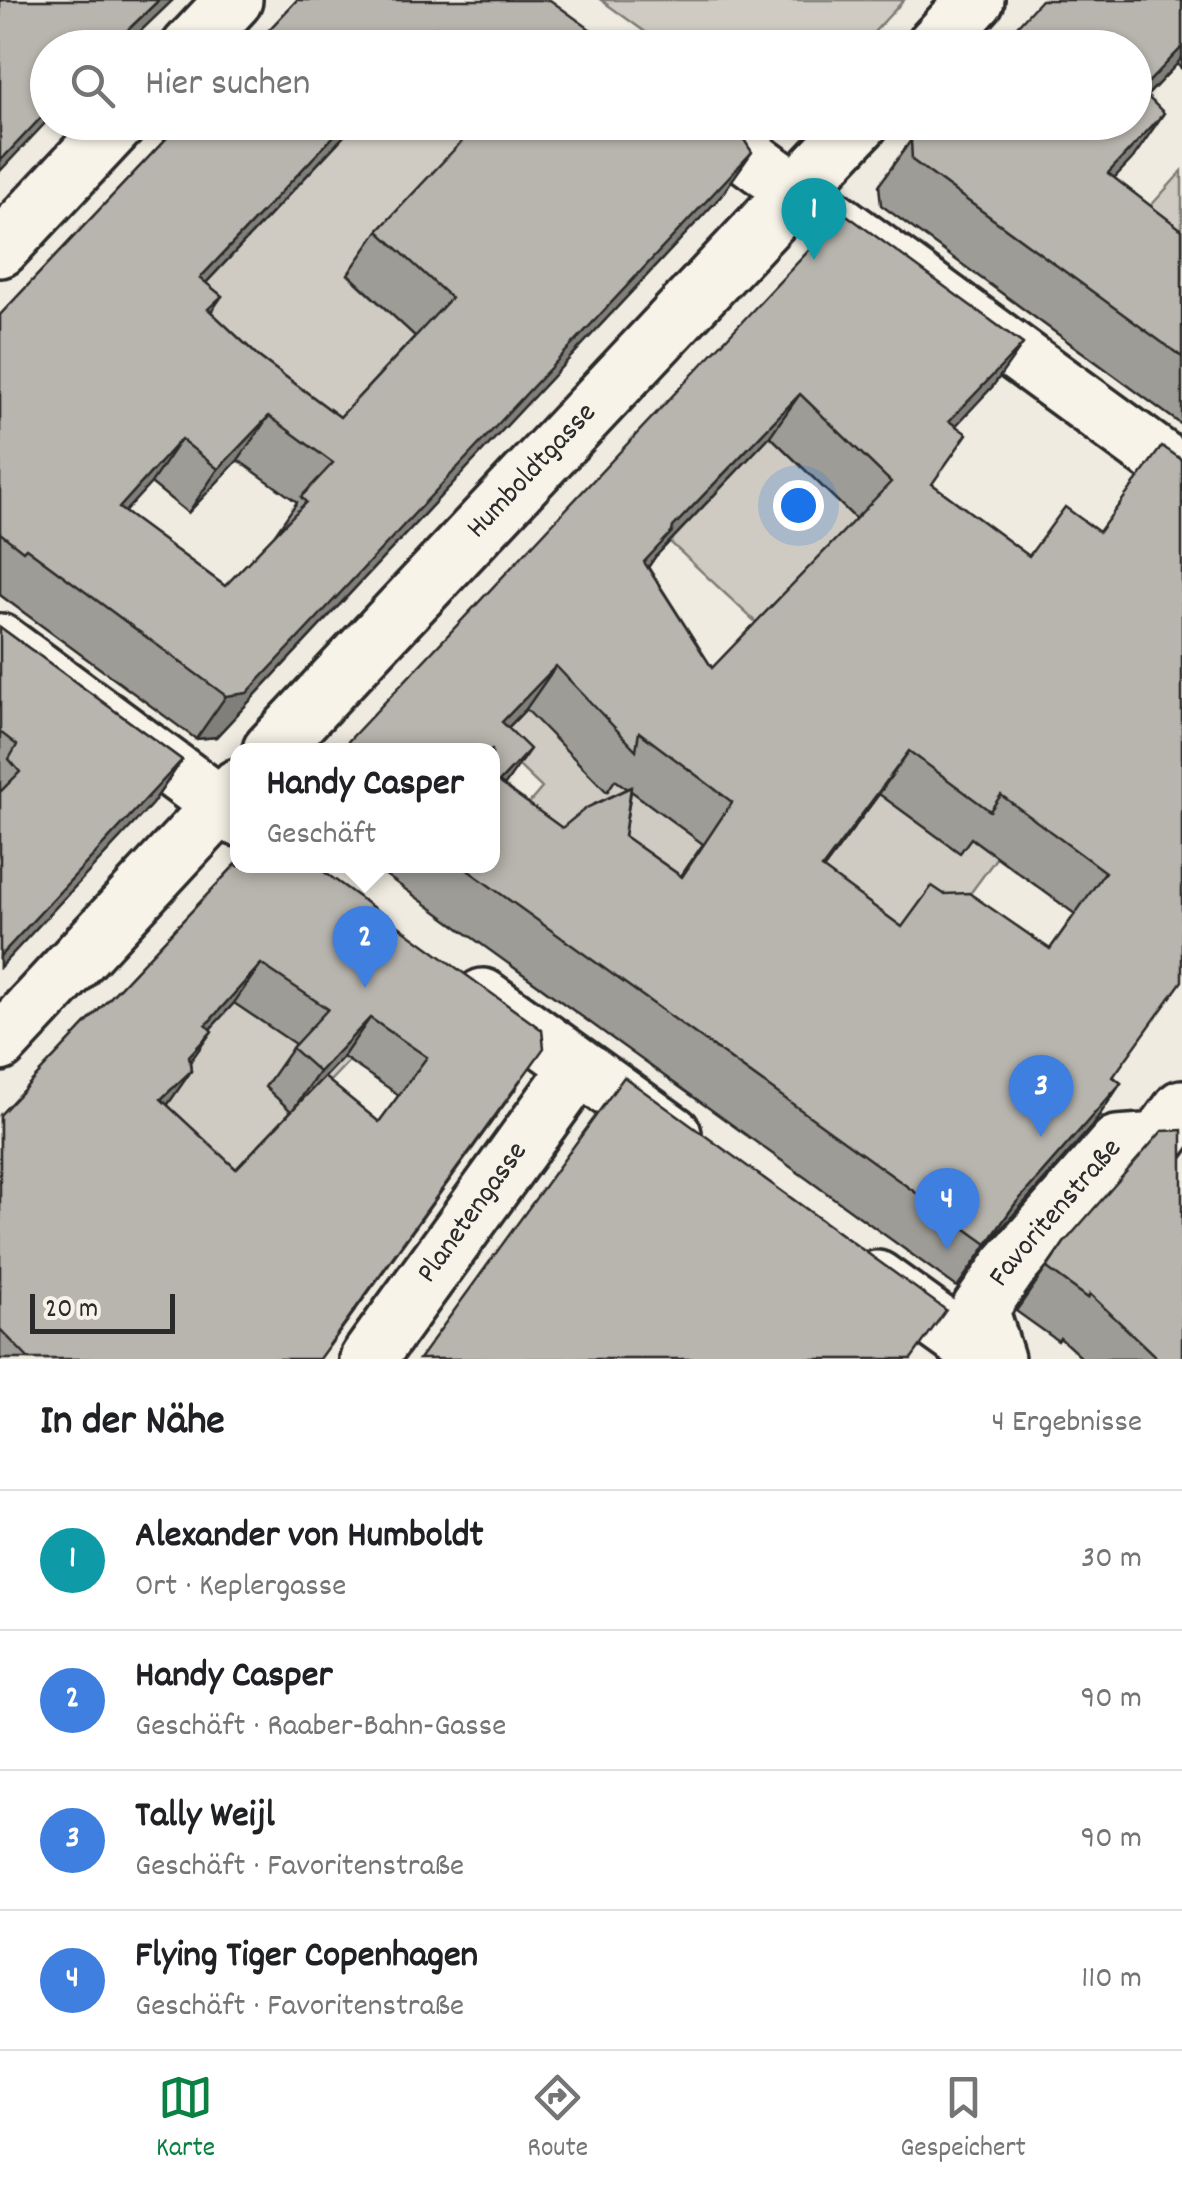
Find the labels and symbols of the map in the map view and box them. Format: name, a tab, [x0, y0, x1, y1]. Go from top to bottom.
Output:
pin: 1	[782, 178, 846, 260]
street label: Humboldtgasse	[458, 394, 608, 549]
your location	[773, 480, 824, 531]
pin: 2	[332, 906, 398, 988]
pin: 3	[1008, 1054, 1074, 1137]
street label: Favoritenstraße	[979, 1130, 1133, 1296]
street label: Planetengasse	[407, 1133, 539, 1293]
pin: 4	[914, 1168, 980, 1250]
scale bar	[30, 1289, 175, 1334]

